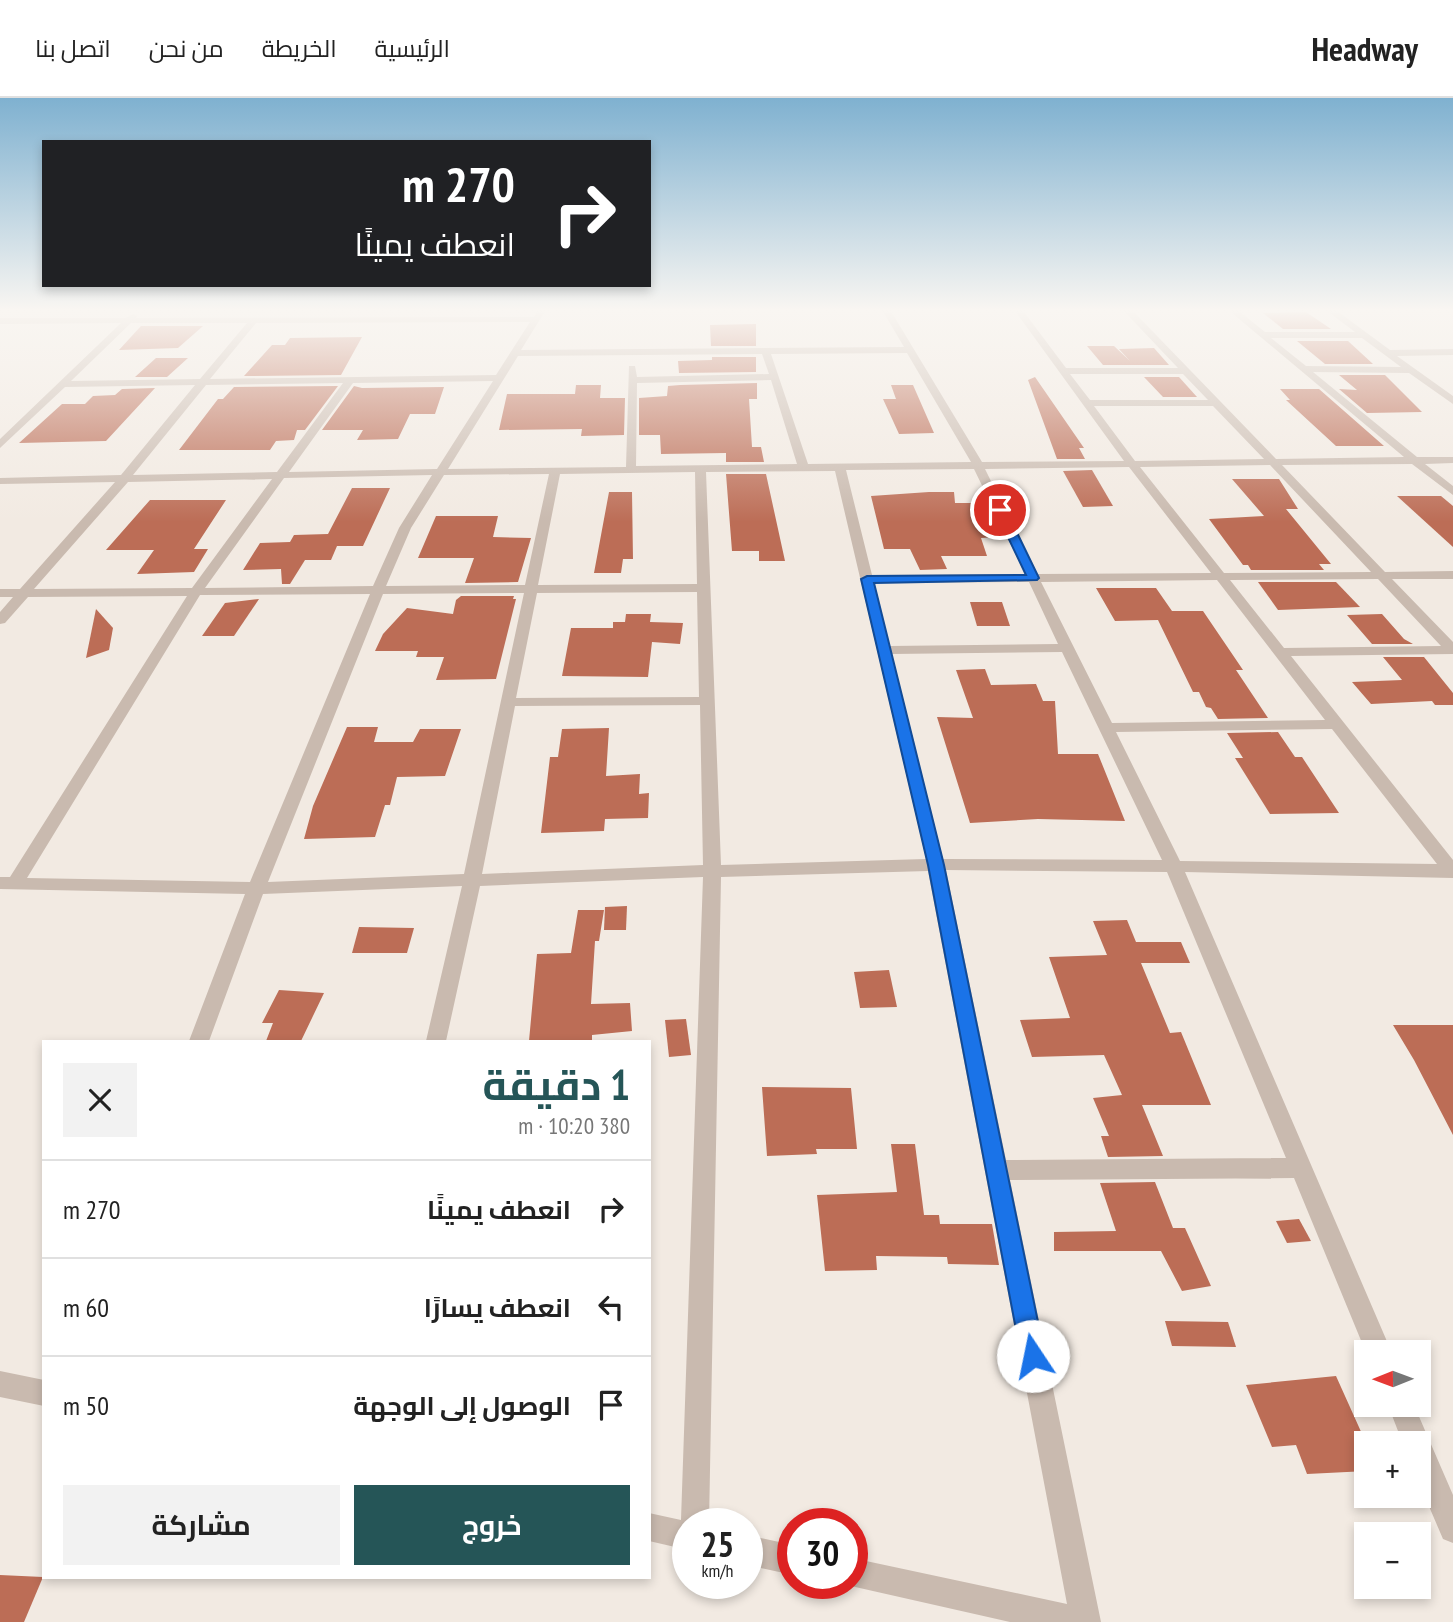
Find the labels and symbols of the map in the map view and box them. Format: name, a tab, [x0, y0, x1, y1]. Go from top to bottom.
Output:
pin	[970, 480, 1030, 540]
position arrow	[996, 1319, 1070, 1393]
north arrow	[1354, 1340, 1432, 1418]
speed limit sign: 30	[777, 1508, 868, 1599]

